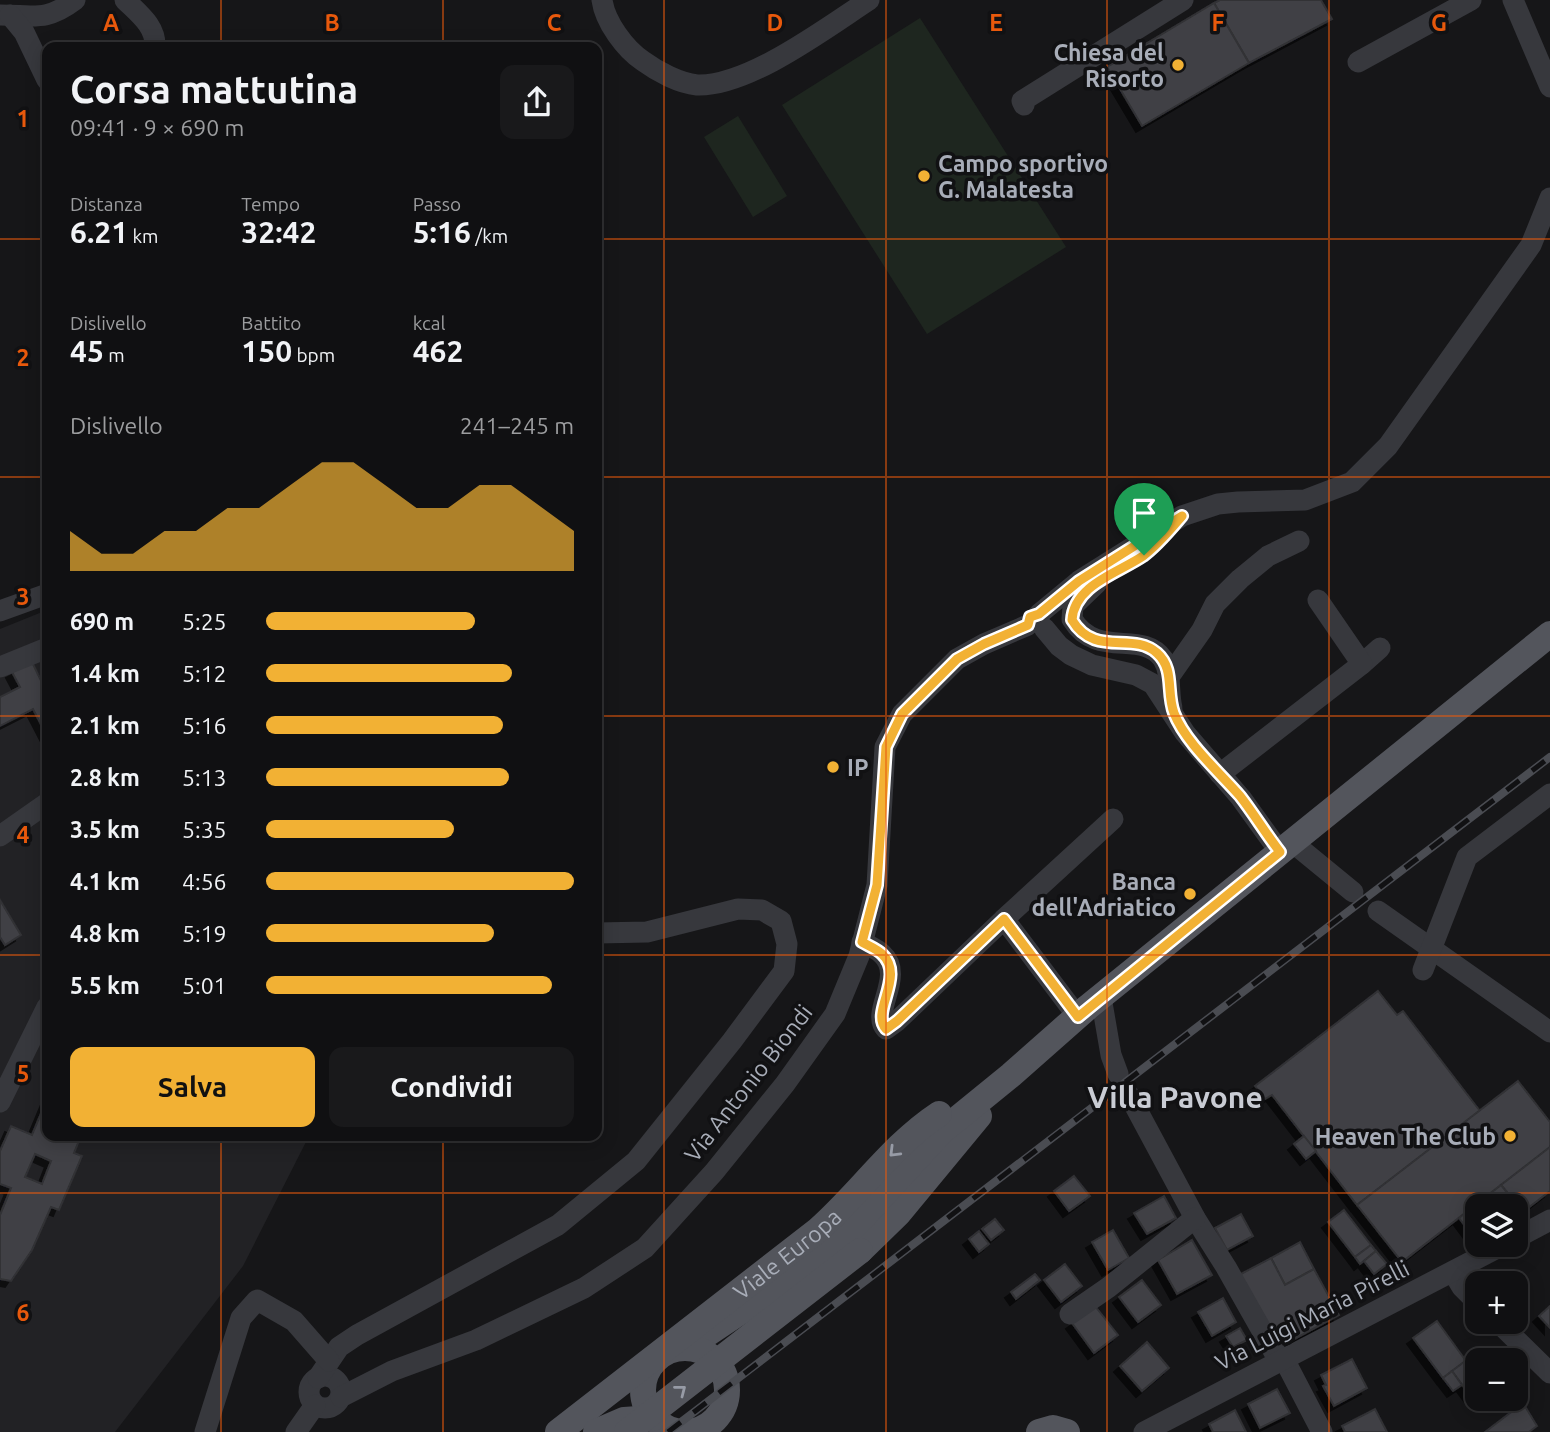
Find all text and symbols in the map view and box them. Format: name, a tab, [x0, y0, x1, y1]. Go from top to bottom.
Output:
text: A	[103, 10, 119, 35]
text: B	[324, 10, 340, 35]
text: C	[547, 10, 562, 35]
text: D	[767, 10, 783, 35]
text: E	[989, 10, 1003, 35]
text: F	[1212, 10, 1225, 35]
text: G	[1431, 10, 1447, 35]
place label: Chiesa del Risorto	[1053, 40, 1164, 91]
marker: Chiesa del Risorto	[1170, 57, 1186, 73]
button: share	[500, 65, 574, 139]
text: Corsa mattutina	[70, 68, 358, 110]
text: 1	[17, 106, 29, 131]
text: 09:41 · 9 × 690 m	[70, 115, 244, 140]
place label: Campo sportivo G. Malatesta	[938, 151, 1108, 202]
marker: Campo sportivo G. Malatesta	[916, 168, 932, 184]
text: Distanza	[70, 193, 143, 215]
text: Tempo	[241, 193, 300, 215]
text: Passo	[413, 193, 461, 215]
text: 6.21	[70, 215, 128, 249]
text: 32:42	[241, 215, 316, 249]
text: 5:16	[413, 215, 471, 249]
text: km	[128, 225, 158, 247]
text: /km	[471, 225, 508, 247]
text: Dislivello	[70, 312, 147, 334]
text: Battito	[241, 312, 301, 334]
text: kcal	[413, 312, 445, 334]
text: 45	[70, 334, 104, 368]
text: 150	[241, 334, 292, 368]
text: 462	[413, 334, 463, 368]
text: m	[104, 344, 125, 366]
text: bpm	[292, 344, 335, 366]
text: 2	[17, 345, 29, 370]
text: Dislivello	[70, 413, 163, 438]
text: 241–245 m	[460, 413, 574, 438]
pin	[1114, 483, 1174, 555]
icon: arrive	[1125, 494, 1163, 532]
text: 3	[17, 584, 29, 609]
text: 690 m	[70, 609, 134, 634]
text: 5:25	[182, 609, 227, 634]
text: 1.4 km	[70, 661, 140, 686]
text: 5:12	[182, 661, 227, 686]
text: 2.1 km	[70, 713, 140, 738]
text: 5:16	[182, 713, 227, 738]
place label: IP	[847, 755, 868, 780]
marker: IP	[825, 759, 841, 775]
text: 2.8 km	[70, 765, 140, 790]
text: 5:13	[182, 765, 227, 790]
text: 3.5 km	[70, 817, 140, 842]
text: 5:35	[182, 817, 227, 842]
text: 4	[17, 822, 30, 847]
text: 4.1 km	[70, 869, 140, 894]
text: 4:56	[182, 869, 227, 894]
place label: Banca dell'Adriatico	[1032, 869, 1176, 920]
marker: Banca dell'Adriatico	[1182, 886, 1198, 902]
text: 4.8 km	[70, 921, 140, 946]
text: 5:19	[182, 921, 227, 946]
text: 5.5 km	[70, 973, 140, 998]
text: 5:01	[182, 973, 227, 998]
street label: Via Antonio Biondi	[679, 1000, 817, 1166]
button: Salva	[70, 1047, 315, 1127]
button: Condividi	[329, 1047, 574, 1127]
text: 5	[17, 1061, 29, 1086]
district label: Villa Pavone	[1087, 1080, 1263, 1114]
place label: Heaven The Club	[1315, 1124, 1496, 1149]
marker: Heaven The Club	[1502, 1128, 1518, 1144]
one-way arrow	[889, 1144, 902, 1157]
map controls	[1465, 1194, 1528, 1411]
button: layers	[1465, 1194, 1528, 1257]
street label: Viale Europa	[728, 1203, 846, 1304]
street label: Via Luigi Maria Pirelli	[1211, 1255, 1413, 1375]
button: +	[1465, 1271, 1528, 1334]
text: 6	[17, 1300, 30, 1325]
button: −	[1465, 1348, 1528, 1411]
one-way arrow	[673, 1386, 686, 1399]

